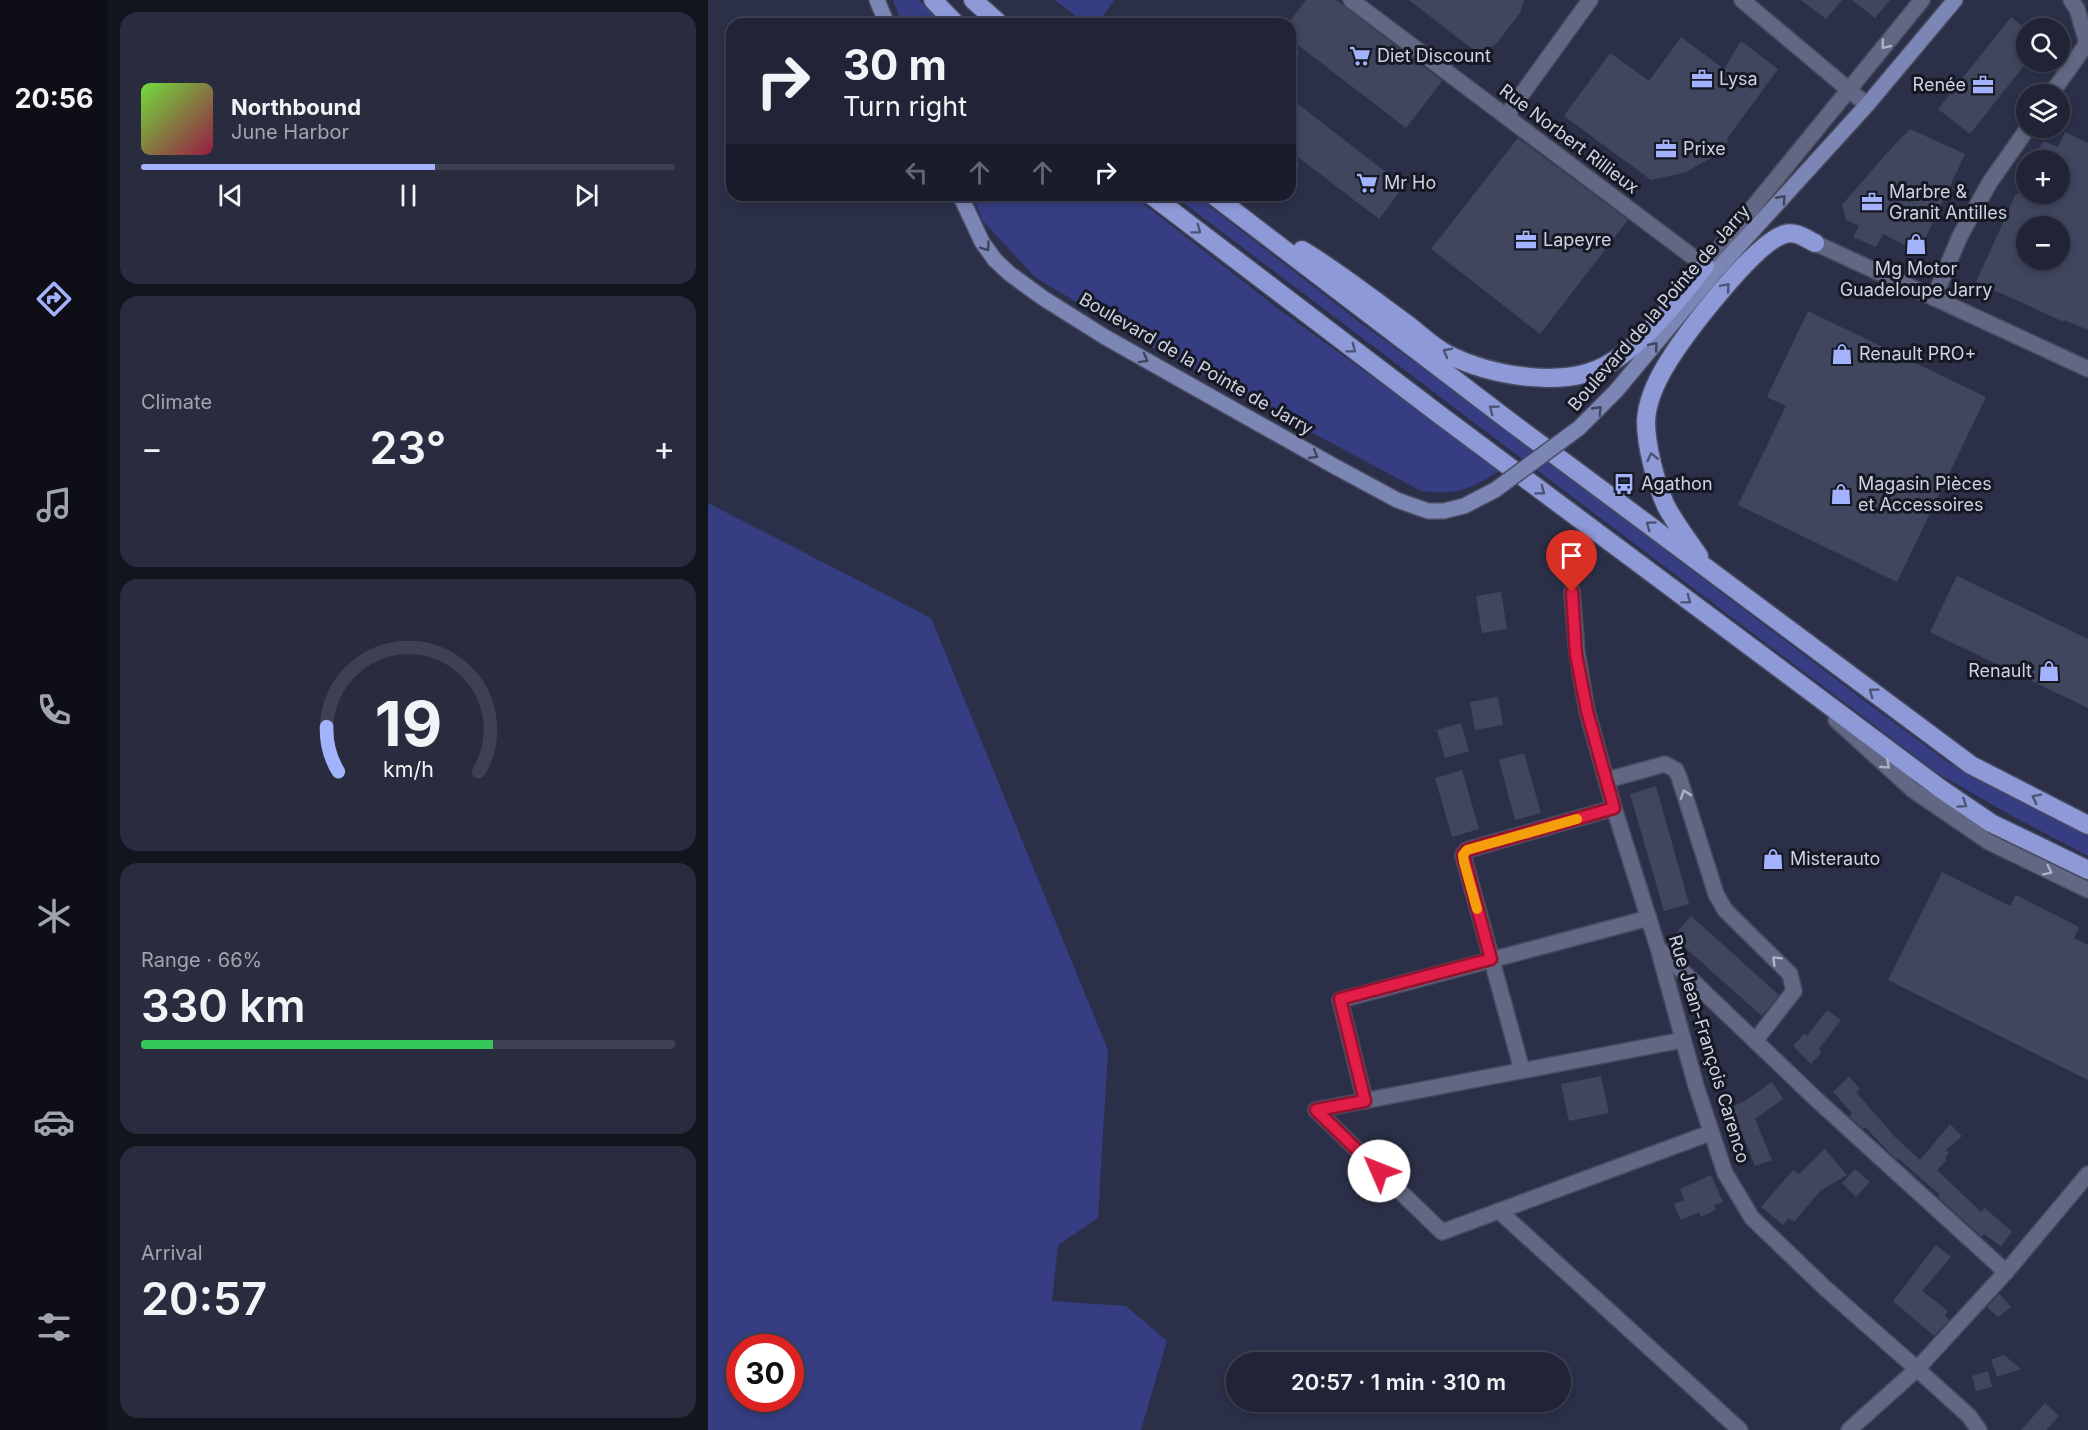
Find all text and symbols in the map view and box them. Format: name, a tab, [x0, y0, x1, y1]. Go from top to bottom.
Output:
map controls	[2016, 18, 2070, 270]
button: search	[2016, 18, 2070, 72]
text: 30 m	[843, 39, 947, 90]
one-way arrow	[1881, 39, 1892, 50]
icon: right	[744, 42, 822, 120]
supermarket icon: Diet Discount	[1348, 44, 1372, 68]
place label: Diet Discount	[1377, 45, 1491, 66]
office icon: Lysa	[1690, 67, 1714, 91]
place label: Lysa	[1719, 68, 1758, 89]
office icon: Renée	[1971, 73, 1995, 97]
place label: Renée	[1913, 74, 1966, 95]
street label: Rue Norbert Rillieux	[1496, 79, 1643, 198]
text: 20:56	[14, 82, 94, 115]
button: layers	[2016, 84, 2070, 138]
text: Turn right	[843, 90, 967, 123]
text: Northbound	[231, 94, 361, 120]
text: June Harbor	[231, 120, 349, 144]
office icon: Prixe	[1654, 137, 1678, 161]
place label: Prixe	[1683, 138, 1726, 159]
button: +	[2016, 150, 2070, 204]
icon: left	[900, 156, 933, 189]
icon: ahead	[963, 156, 996, 189]
icon: ahead	[1026, 156, 1059, 189]
icon: right	[1089, 156, 1122, 189]
supermarket icon: Mr Ho	[1355, 171, 1379, 195]
place label: Mr Ho	[1384, 172, 1436, 193]
icon: previous	[214, 179, 247, 212]
icon: pause	[392, 179, 425, 212]
icon: next	[570, 179, 603, 212]
place label: Marbre & Granit Antilles	[1889, 181, 2007, 223]
office icon: Marbre & Granit Antilles	[1860, 190, 1884, 214]
one-way arrow	[1775, 195, 1786, 205]
street label: Boulevard de la Pointe de Jarry	[1563, 200, 1754, 415]
button: −	[2016, 216, 2070, 270]
one-way arrow	[1190, 223, 1201, 234]
office icon: Lapeyre	[1514, 228, 1538, 252]
place label: Lapeyre	[1543, 229, 1612, 250]
shop icon: Mg Motor Guadeloupe Jarry	[1904, 232, 1928, 256]
one-way arrow	[979, 240, 990, 251]
place label: Mg Motor Guadeloupe Jarry	[1840, 258, 1992, 300]
icon: directions	[33, 278, 75, 320]
one-way arrow	[1718, 283, 1729, 294]
street label: Boulevard de la Pointe de Jarry	[1076, 288, 1317, 439]
one-way arrow	[1346, 341, 1357, 352]
one-way arrow	[1646, 342, 1657, 353]
shop icon: Renault PRO+	[1830, 342, 1854, 366]
place label: Renault PRO+	[1859, 343, 1977, 364]
one-way arrow	[1443, 348, 1453, 359]
one-way arrow	[1138, 352, 1148, 363]
text: Climate	[141, 390, 212, 414]
one-way arrow	[1489, 405, 1500, 416]
one-way arrow	[1591, 406, 1602, 416]
text: 23°	[370, 420, 446, 475]
text: −	[141, 428, 163, 468]
text: +	[653, 428, 675, 468]
one-way arrow	[1308, 448, 1318, 459]
one-way arrow	[1646, 453, 1659, 463]
bus stop icon: Agathon	[1612, 472, 1636, 496]
place label: Agathon	[1641, 473, 1713, 494]
place label: Magasin Pièces et Accessoires	[1858, 473, 1992, 515]
shop icon: Magasin Pièces et Accessoires	[1829, 482, 1853, 506]
icon: music	[33, 484, 75, 526]
one-way arrow	[1535, 484, 1546, 495]
one-way arrow	[1646, 521, 1657, 532]
pin	[1546, 530, 1597, 592]
icon: arrive	[1555, 539, 1588, 572]
one-way arrow	[1681, 593, 1692, 604]
shop icon: Renault	[2037, 659, 2061, 683]
place label: Renault	[1968, 660, 2032, 681]
text: 19	[374, 686, 442, 761]
icon: phone	[33, 689, 75, 731]
one-way arrow	[1869, 689, 1880, 700]
text: km/h	[383, 756, 433, 782]
one-way arrow	[1879, 758, 1889, 769]
one-way arrow	[1679, 789, 1692, 799]
one-way arrow	[2031, 794, 2042, 806]
one-way arrow	[1956, 797, 1967, 808]
shop icon: Misterauto	[1761, 847, 1785, 871]
place label: Misterauto	[1790, 848, 1880, 869]
one-way arrow	[2042, 863, 2053, 875]
icon: climate	[33, 895, 75, 937]
street label: Rue Jean-François Carenco	[1665, 932, 1754, 1165]
text: Range · 66%	[141, 948, 262, 972]
one-way arrow	[1773, 956, 1784, 967]
text: 330 km	[141, 978, 305, 1033]
icon: car	[33, 1101, 75, 1143]
position arrow	[1347, 1139, 1411, 1203]
text: Arrival	[141, 1241, 203, 1265]
text: 20:57	[141, 1271, 267, 1326]
icon: filters	[33, 1306, 75, 1348]
speed limit sign: 30	[726, 1334, 804, 1412]
text: 20:57 · 1 min · 310 m	[1291, 1369, 1506, 1395]

